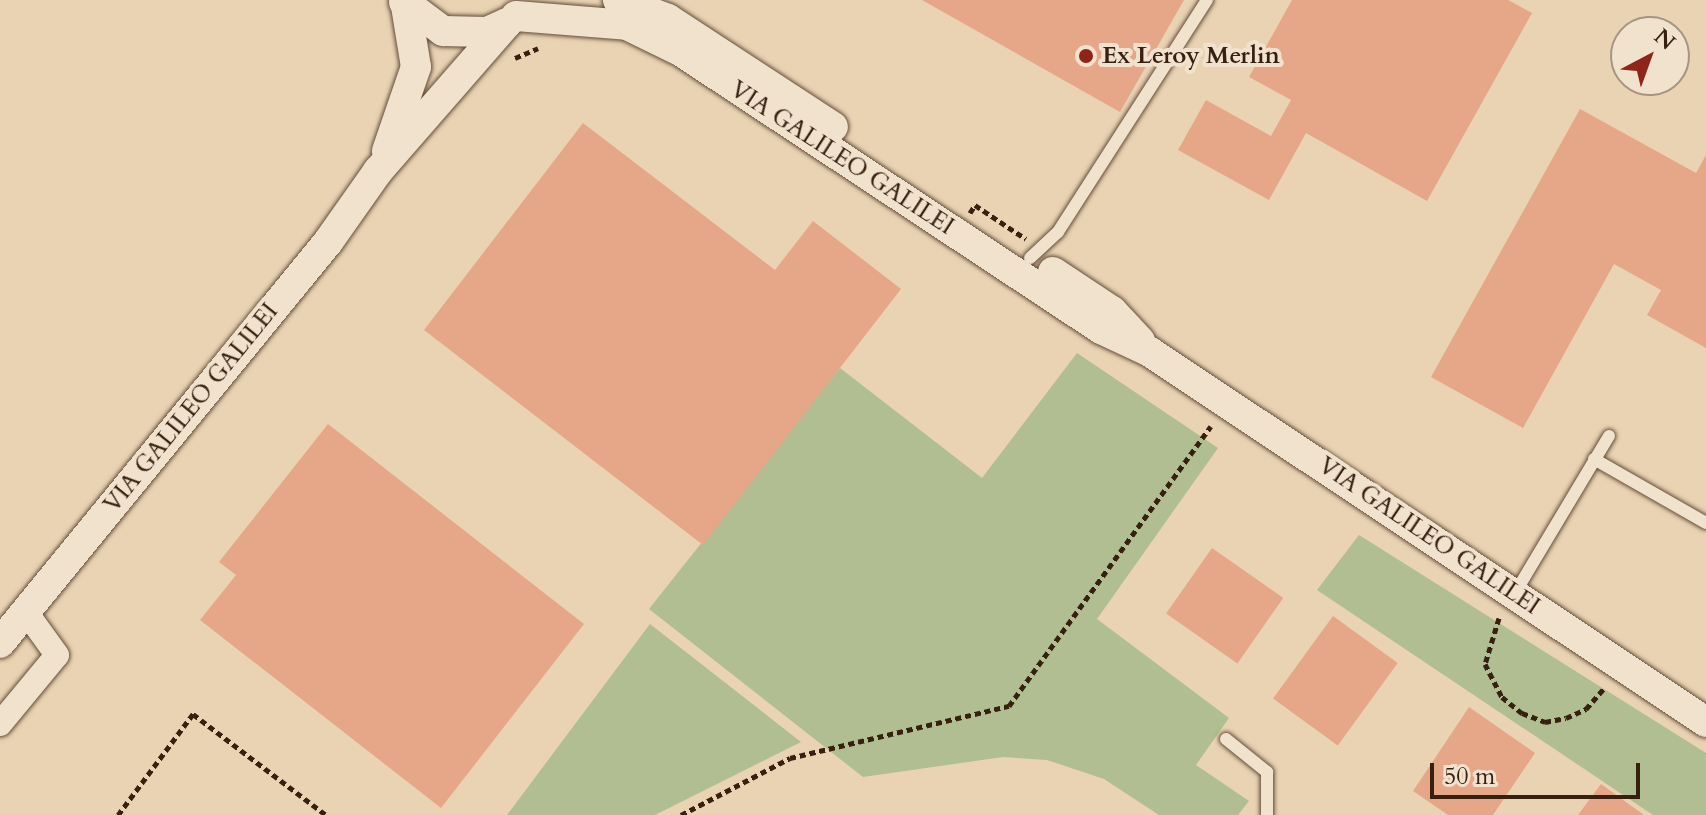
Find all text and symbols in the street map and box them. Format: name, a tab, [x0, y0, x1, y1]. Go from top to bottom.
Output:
north arrow	[1610, 16, 1690, 96]
text: N	[1647, 22, 1681, 57]
place label: Ex Leroy Merlin	[1102, 42, 1280, 70]
marker: Ex Leroy Merlin	[1077, 47, 1095, 65]
street label: VIA GALILEO GALILEI	[725, 75, 959, 241]
street label: VIA GALILEO GALILEI	[98, 298, 284, 518]
street label: VIA GALILEO GALILEI	[1313, 451, 1545, 621]
scale bar	[1434, 747, 1644, 797]
text: 50 m	[1444, 760, 1495, 793]

